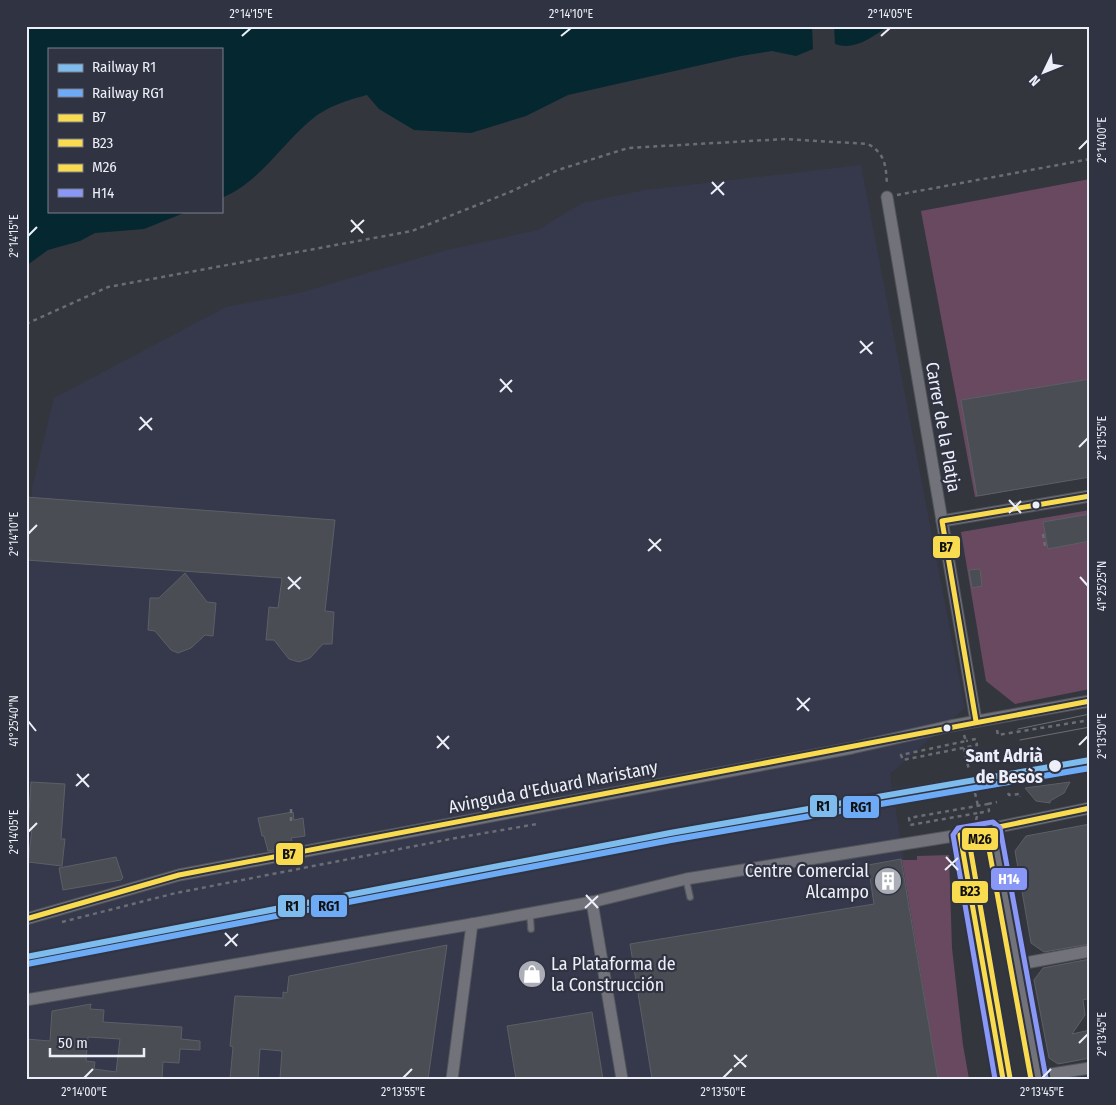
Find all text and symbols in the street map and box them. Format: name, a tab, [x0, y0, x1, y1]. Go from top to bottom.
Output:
text: 2°14'15"E	[229, 7, 273, 21]
text: 2°14'10"E	[549, 7, 593, 21]
text: 2°14'05"E	[868, 7, 913, 21]
legend	[48, 48, 222, 212]
north arrow	[1018, 48, 1068, 98]
text: Railway R1	[92, 58, 156, 76]
text: N	[1026, 72, 1044, 89]
text: Railway RG1	[92, 84, 164, 102]
text: B7	[92, 108, 106, 126]
text: 2°14'00"E	[1095, 117, 1109, 163]
text: B23	[92, 134, 114, 152]
text: M26	[92, 158, 117, 176]
text: H14	[92, 184, 114, 202]
text: 2°14'15"E	[7, 214, 21, 258]
street label: Carrer de la Platja	[921, 360, 965, 494]
text: 2°13'55"E	[1095, 416, 1109, 460]
unlabelled marker	[1031, 500, 1041, 510]
text: 2°14'10"E	[7, 512, 21, 556]
line badge: B7	[932, 535, 961, 559]
text: B7	[939, 539, 953, 556]
text: 41°25'25"N	[1095, 561, 1109, 611]
text: 41°25'40"N	[7, 695, 21, 747]
text: 2°13'50"E	[1095, 713, 1109, 759]
unlabelled marker	[942, 723, 952, 733]
place label: Sant Adrià de Besòs	[965, 745, 1043, 788]
street label: Avinguda d'Eduard Maristany	[446, 756, 660, 818]
marker: Sant Adrià de Besòs	[1047, 758, 1063, 774]
line badge: R1	[809, 794, 838, 818]
line badge: RG1	[842, 795, 880, 819]
text: R1	[816, 798, 830, 815]
text: RG1	[850, 799, 872, 816]
text: 2°14'05"E	[7, 809, 21, 854]
line badge: M26	[961, 827, 999, 851]
text: M26	[968, 831, 992, 848]
line badge: B7	[275, 842, 304, 866]
text: B7	[282, 846, 296, 863]
place label: Centre Comercial Alcampo	[745, 860, 869, 903]
building icon: Centre Comercial Alcampo	[873, 866, 903, 896]
line badge: H14	[990, 867, 1028, 891]
text: H14	[998, 871, 1020, 888]
line badge: B23	[951, 880, 989, 904]
text: B23	[960, 883, 981, 900]
line badge: R1	[277, 894, 306, 918]
line badge: RG1	[310, 894, 348, 918]
text: R1	[285, 898, 299, 915]
text: RG1	[318, 898, 340, 915]
place label: La Plataforma de la Construcción	[551, 953, 676, 996]
shop icon: La Plataforma de la Construcción	[517, 959, 547, 989]
text: 2°13'45"E	[1095, 1012, 1109, 1056]
scale bar	[50, 1025, 144, 1057]
text: 50 m	[58, 1034, 88, 1052]
text: 2°14'00"E	[61, 1085, 107, 1099]
text: 2°13'55"E	[381, 1085, 425, 1099]
text: 2°13'50"E	[700, 1085, 746, 1099]
text: 2°13'45"E	[1020, 1085, 1064, 1099]

